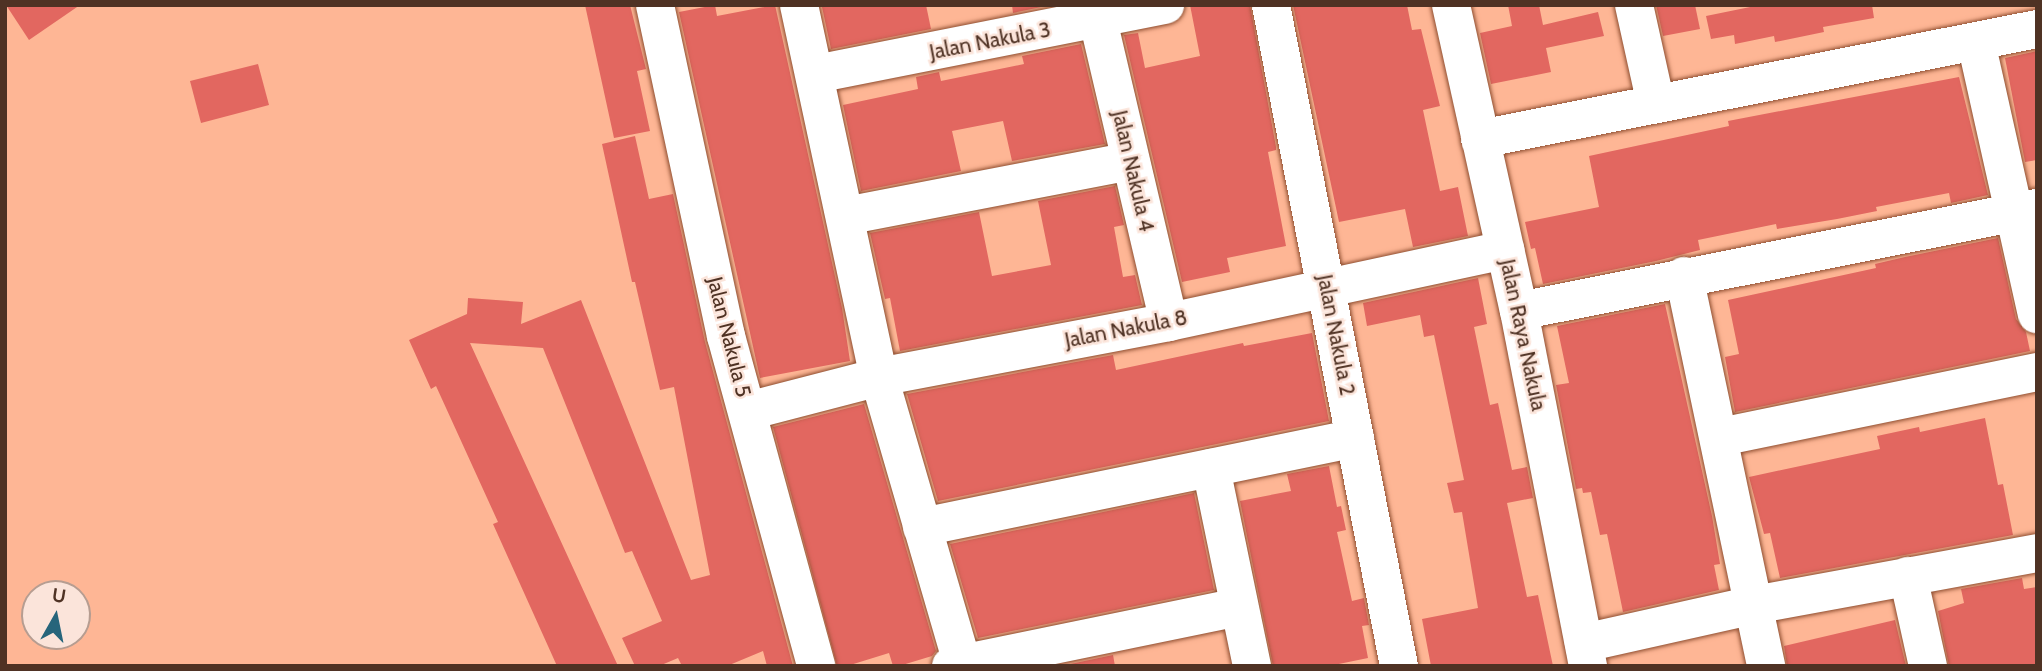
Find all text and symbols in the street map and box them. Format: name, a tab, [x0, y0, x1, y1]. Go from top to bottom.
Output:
street label: Jalan Nakula 3	[927, 17, 1053, 65]
street label: Jalan Nakula 4	[1107, 108, 1159, 234]
street label: Jalan Raya Nakula	[1495, 257, 1551, 413]
street label: Jalan Nakula 2	[1312, 272, 1360, 398]
street label: Jalan Nakula 5	[702, 274, 756, 400]
street label: Jalan Nakula 8	[1063, 305, 1189, 353]
north arrow	[21, 580, 91, 650]
text: U	[51, 583, 68, 608]

